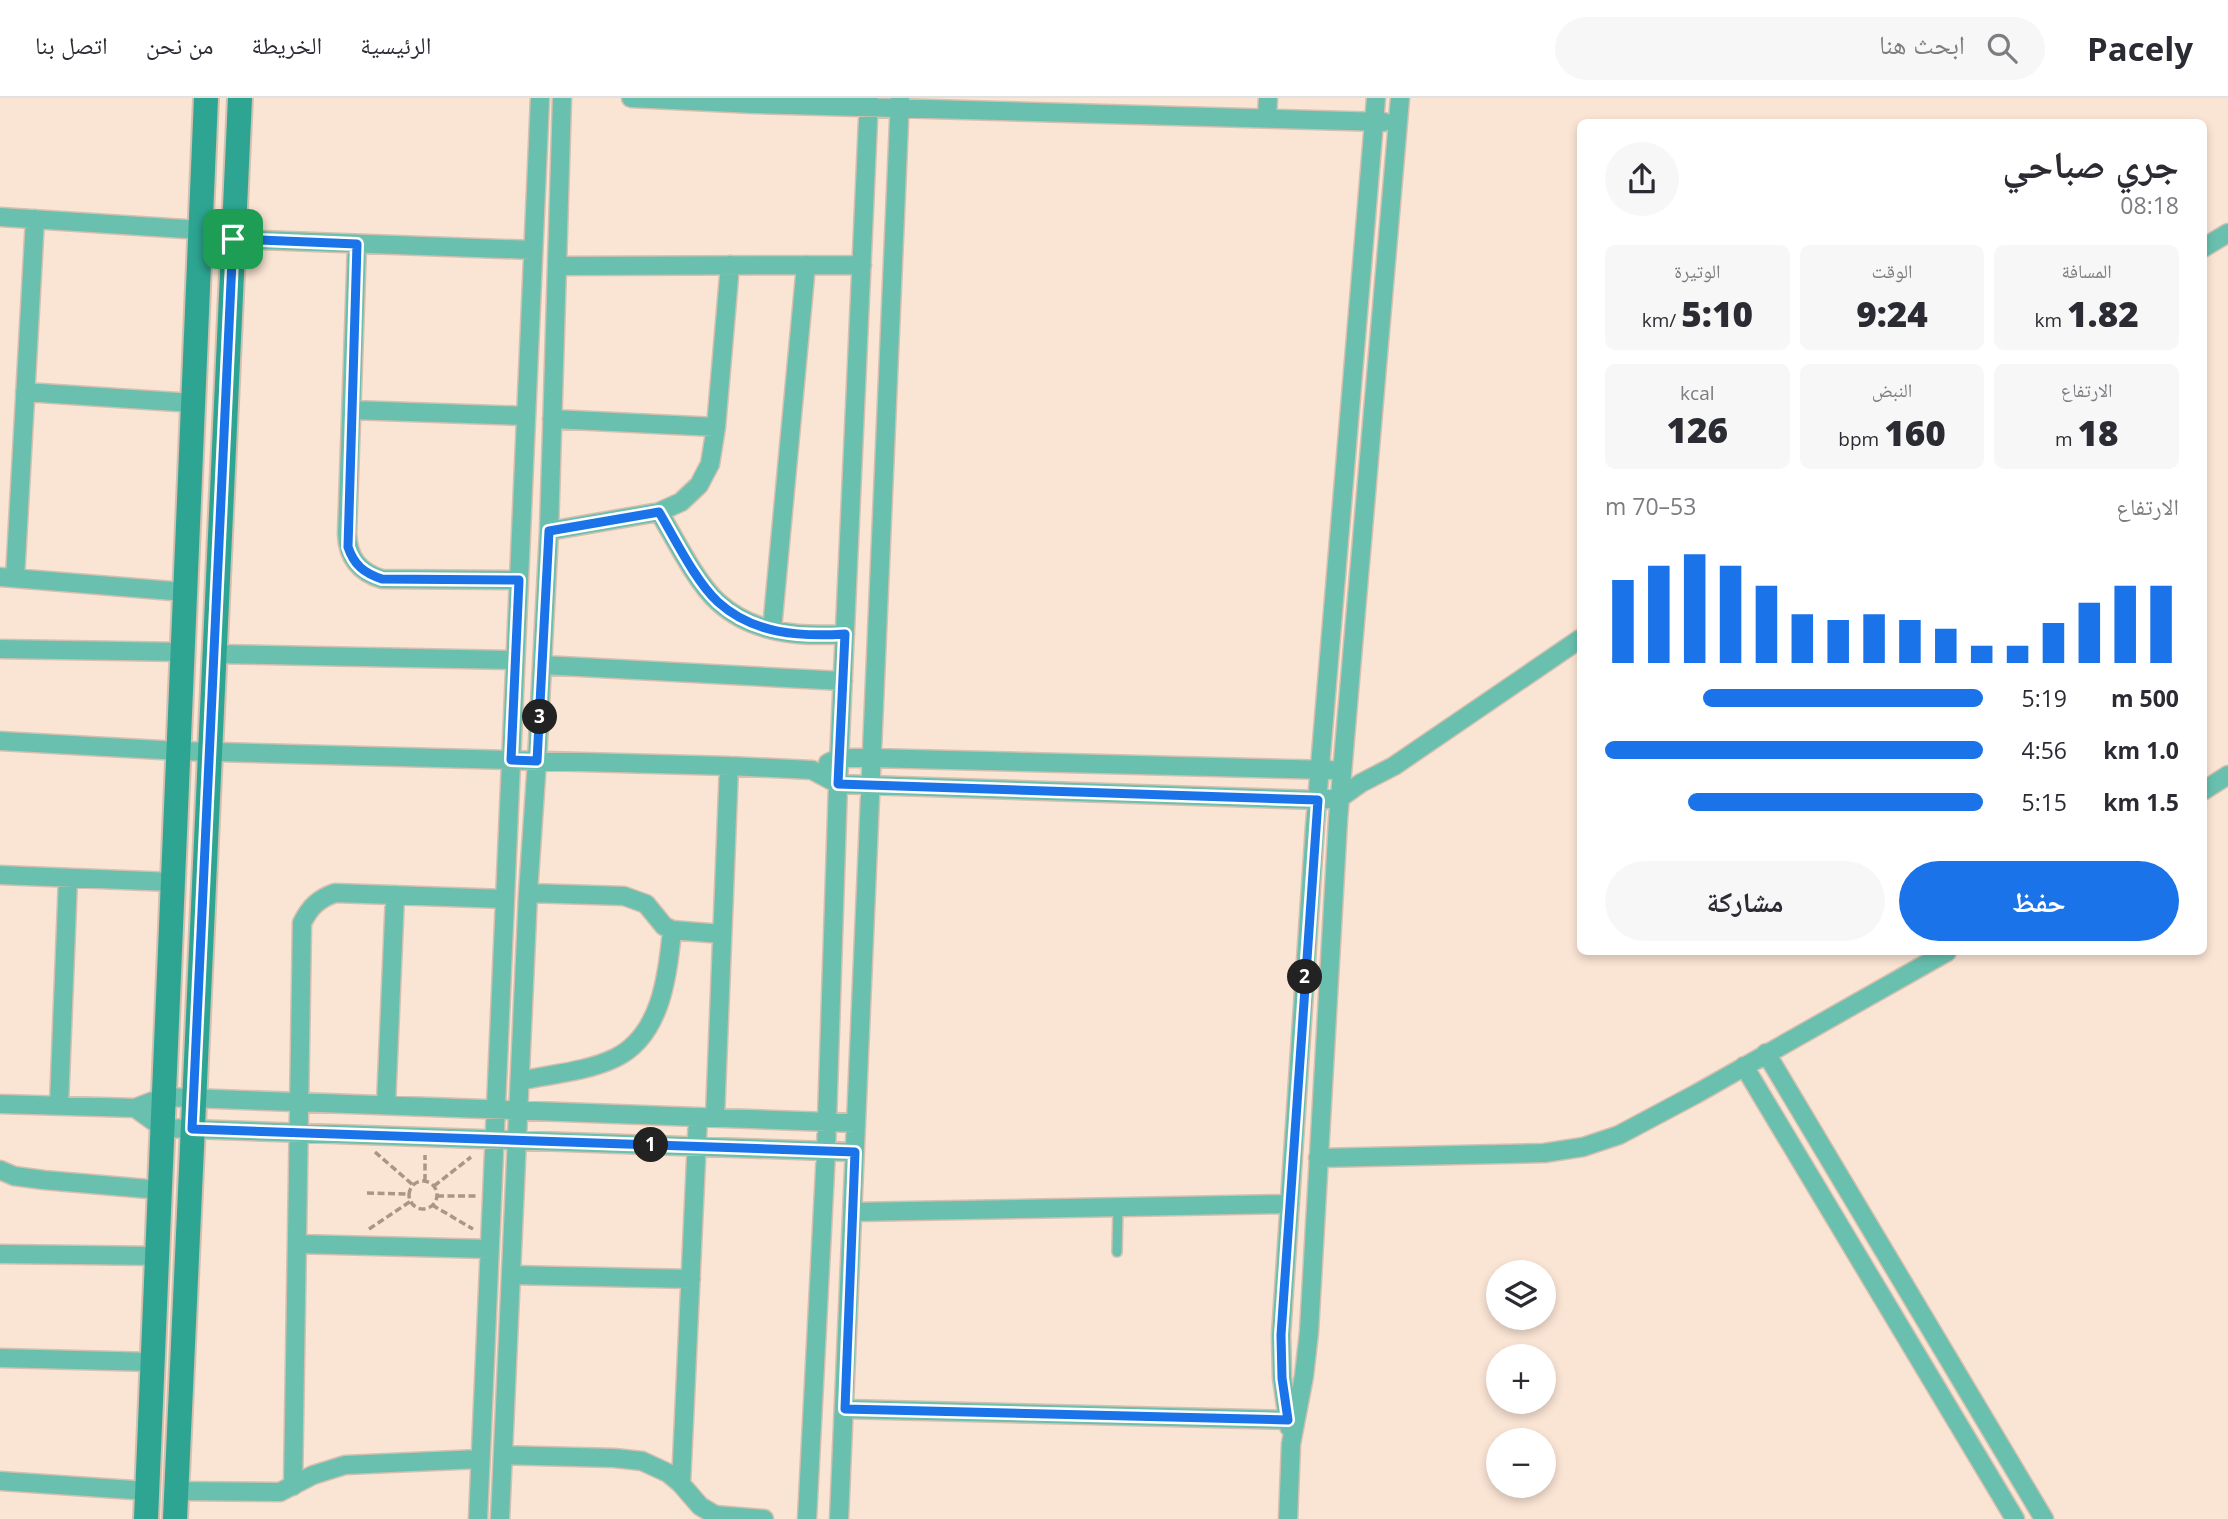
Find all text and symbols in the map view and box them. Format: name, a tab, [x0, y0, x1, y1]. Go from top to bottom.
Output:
search box	[1555, 17, 2045, 80]
text: ابحث هنا	[1879, 26, 1965, 62]
text: Pacely	[2087, 26, 2193, 71]
text: اتصل بنا	[35, 28, 108, 61]
text: من نحن	[146, 28, 214, 61]
text: الخريطة	[252, 28, 322, 61]
text: الرئيسية	[360, 28, 431, 61]
icon: search	[1983, 29, 2021, 67]
text: جري صباحي	[2002, 137, 2179, 189]
button: share	[1605, 142, 1679, 216]
text: 08:18	[2120, 189, 2179, 221]
pin	[203, 209, 263, 269]
icon: arrive	[214, 220, 252, 258]
text: الوتيرة	[1674, 258, 1720, 284]
text: الوقت	[1872, 258, 1912, 284]
text: المسافة	[2061, 258, 2112, 284]
text: 5:10	[1681, 290, 1753, 337]
text: 9:24	[1856, 290, 1928, 337]
text: 1.82	[2067, 290, 2139, 337]
text: /km	[1642, 307, 1681, 333]
text: km	[2035, 307, 2067, 333]
text: النبض	[1872, 377, 1912, 403]
text: الارتفاع	[2061, 377, 2113, 403]
text: kcal	[1680, 380, 1715, 406]
text: 126	[1667, 406, 1728, 453]
text: 160	[1884, 409, 1946, 456]
text: 18	[2077, 409, 2118, 456]
text: bpm	[1838, 426, 1884, 452]
text: m	[2055, 426, 2077, 452]
text: 53–70 m	[1605, 490, 1696, 522]
text: الارتفاع	[2116, 490, 2179, 522]
text: 5:19	[2022, 682, 2067, 714]
text: 500 m	[2111, 682, 2179, 714]
pin: 3	[522, 700, 558, 734]
text: 3	[534, 703, 545, 729]
text: 4:56	[2022, 734, 2067, 766]
text: 1.0 km	[2103, 734, 2179, 766]
text: 5:15	[2022, 786, 2067, 818]
text: 1.5 km	[2103, 786, 2179, 818]
button: مشاركة	[1605, 861, 1885, 941]
button: حفظ	[1899, 861, 2179, 941]
pin: 2	[1288, 960, 1322, 994]
text: 2	[1299, 963, 1310, 989]
pin: 1	[634, 1128, 668, 1162]
text: 1	[645, 1131, 656, 1157]
map controls	[1486, 1260, 1556, 1498]
button: layers	[1486, 1260, 1556, 1330]
button: +	[1486, 1344, 1556, 1414]
button: −	[1486, 1428, 1556, 1498]

